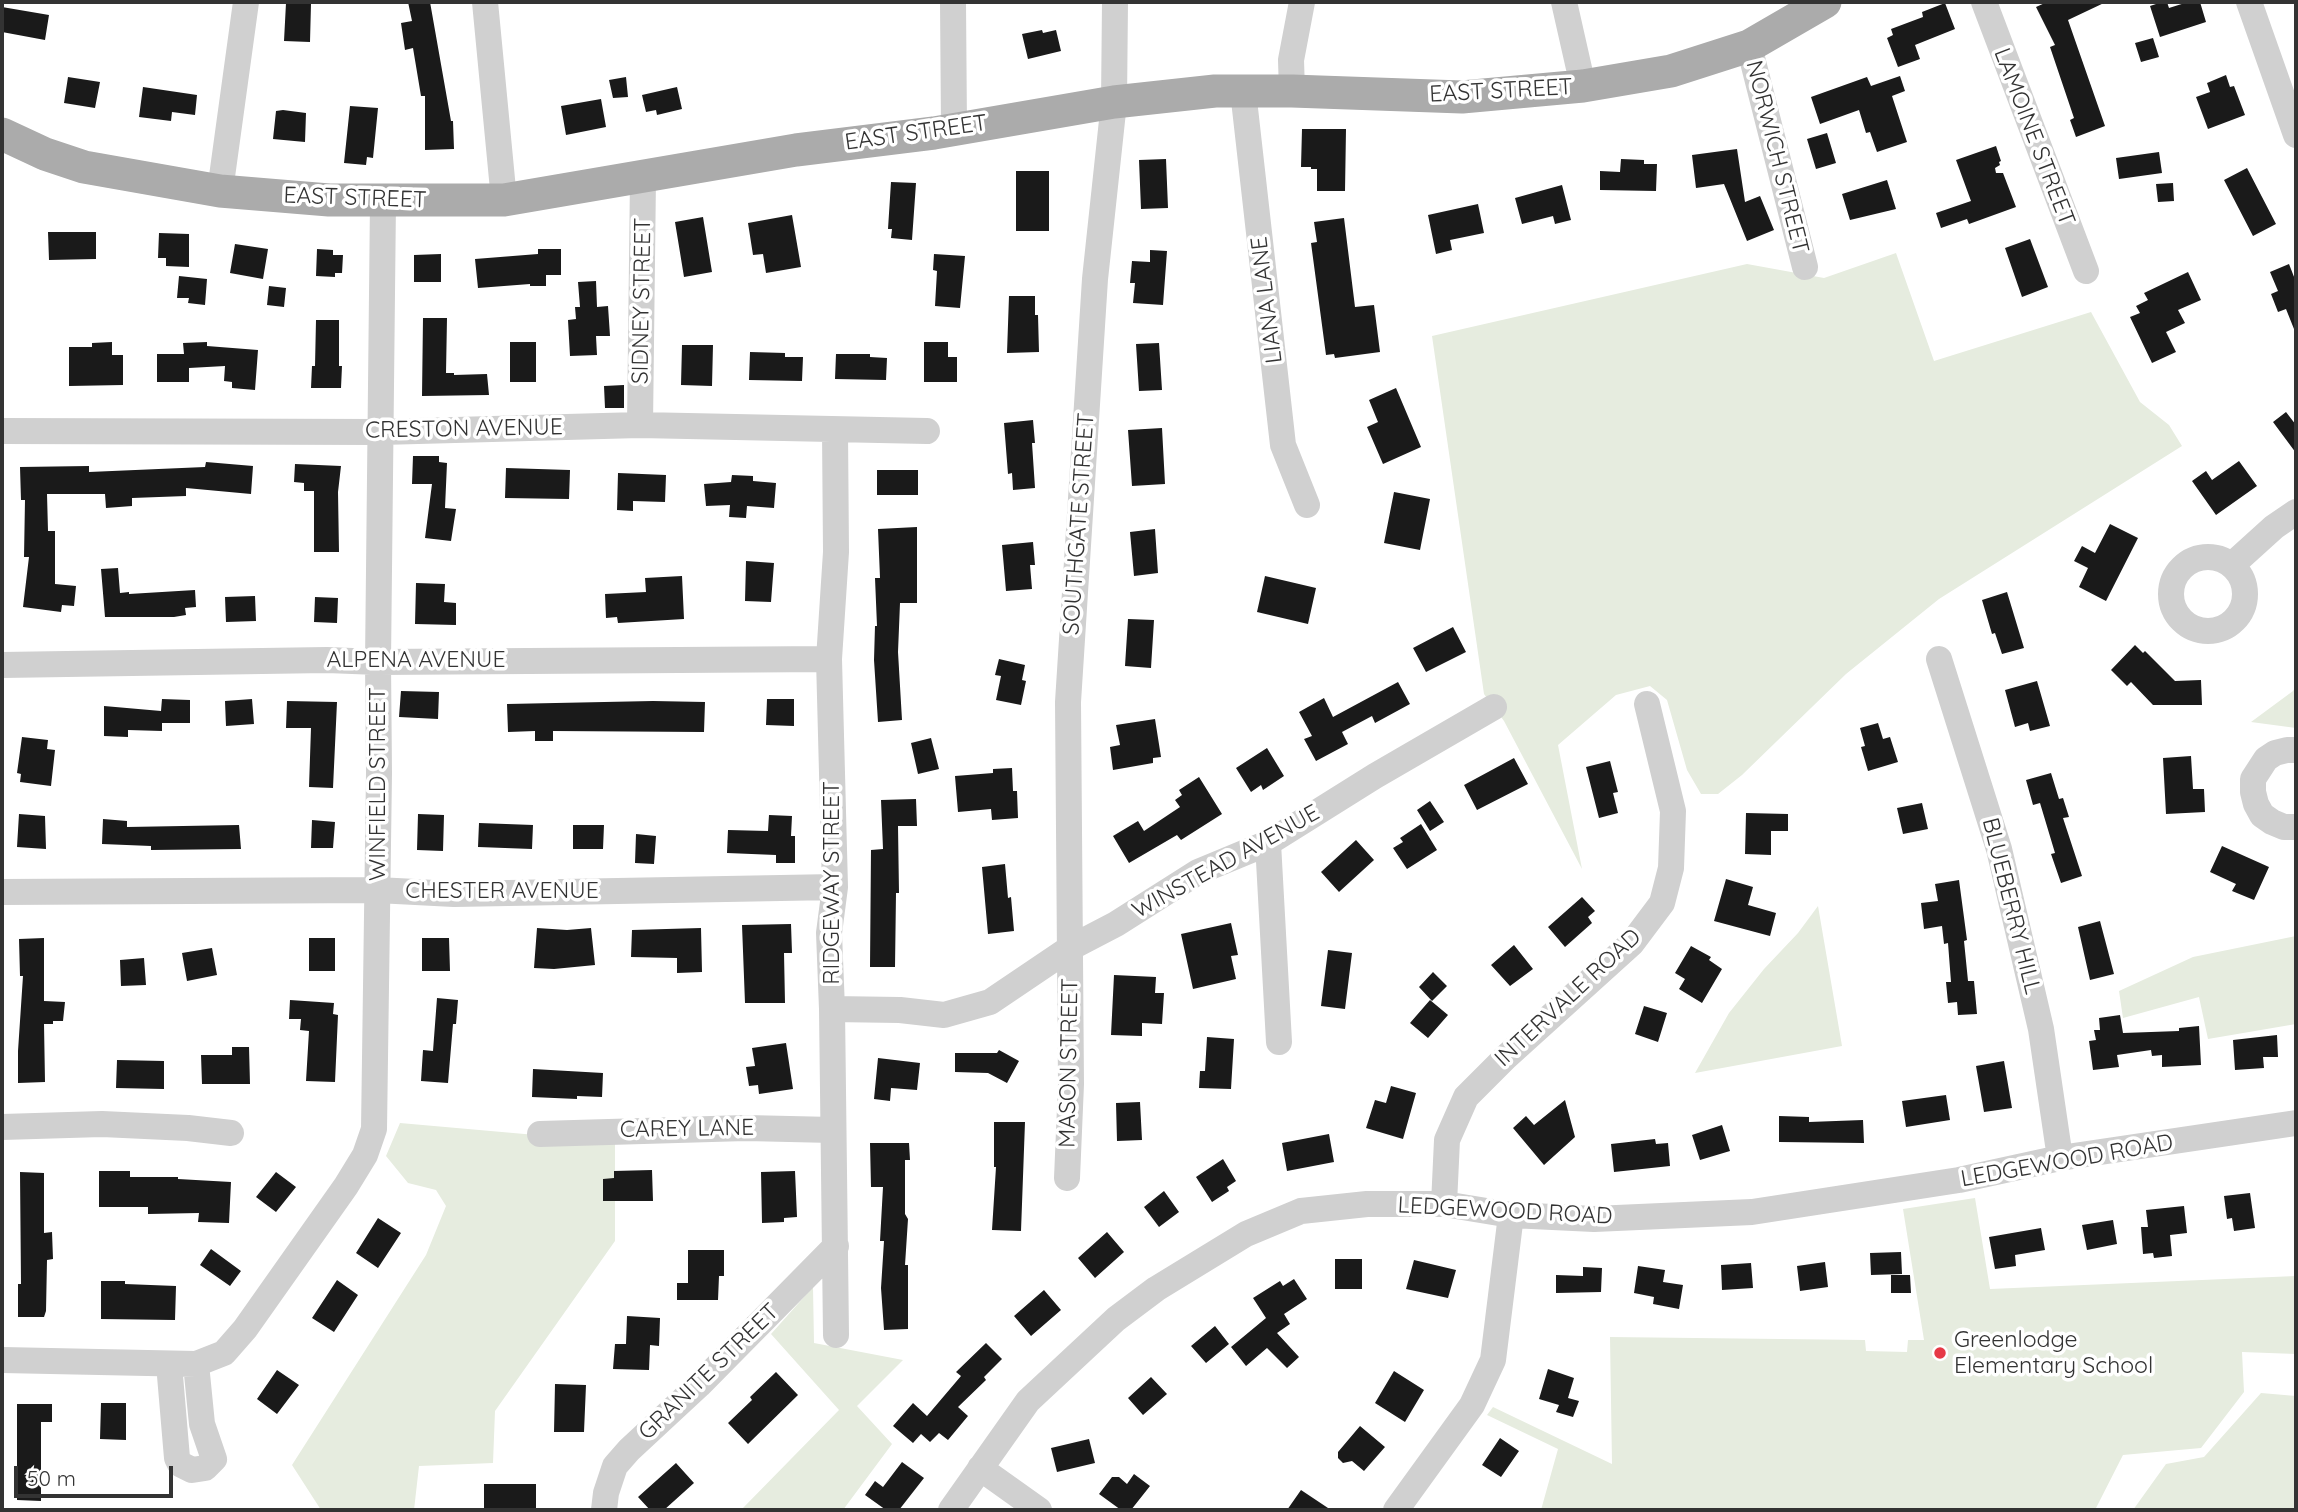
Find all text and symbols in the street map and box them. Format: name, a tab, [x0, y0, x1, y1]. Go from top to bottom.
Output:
street label: LAMOINE STREET	[1987, 44, 2081, 230]
street label: NORWICH STREET	[1740, 58, 1814, 256]
street label: EAST STREET	[1429, 73, 1573, 109]
street label: EAST STREET	[843, 109, 989, 157]
street label: EAST STREET	[283, 182, 427, 214]
street label: SIDNEY STREET	[627, 218, 657, 384]
street label: LIANA LANE	[1246, 235, 1288, 365]
street label: SOUTHGATE STREET	[1057, 412, 1101, 636]
street label: CRESTON AVENUE	[365, 413, 563, 445]
street label: ALPENA AVENUE	[326, 646, 506, 674]
street label: WINFIELD STREET	[364, 687, 392, 881]
street label: RIDGEWAY STREET	[818, 781, 846, 985]
street label: WINSTEAD AVENUE	[1128, 799, 1324, 925]
street label: BLUEBERRY HILL	[1976, 815, 2046, 997]
street label: CHESTER AVENUE	[405, 877, 599, 905]
street label: INTERVALE ROAD	[1489, 923, 1647, 1073]
street label: MASON STREET	[1054, 978, 1084, 1148]
street label: CAREY LANE	[620, 1114, 754, 1144]
street label: LEDGEWOOD ROAD	[1959, 1129, 2175, 1193]
street label: LEDGEWOOD ROAD	[1397, 1192, 1613, 1230]
street label: GRANITE STREET	[633, 1298, 785, 1446]
place label: Greenlodge Elementary School	[1954, 1326, 2153, 1380]
marker: Greenlodge Elementary School	[1932, 1345, 1948, 1361]
scale bar	[18, 1452, 177, 1496]
text: 50 m	[27, 1465, 76, 1491]

